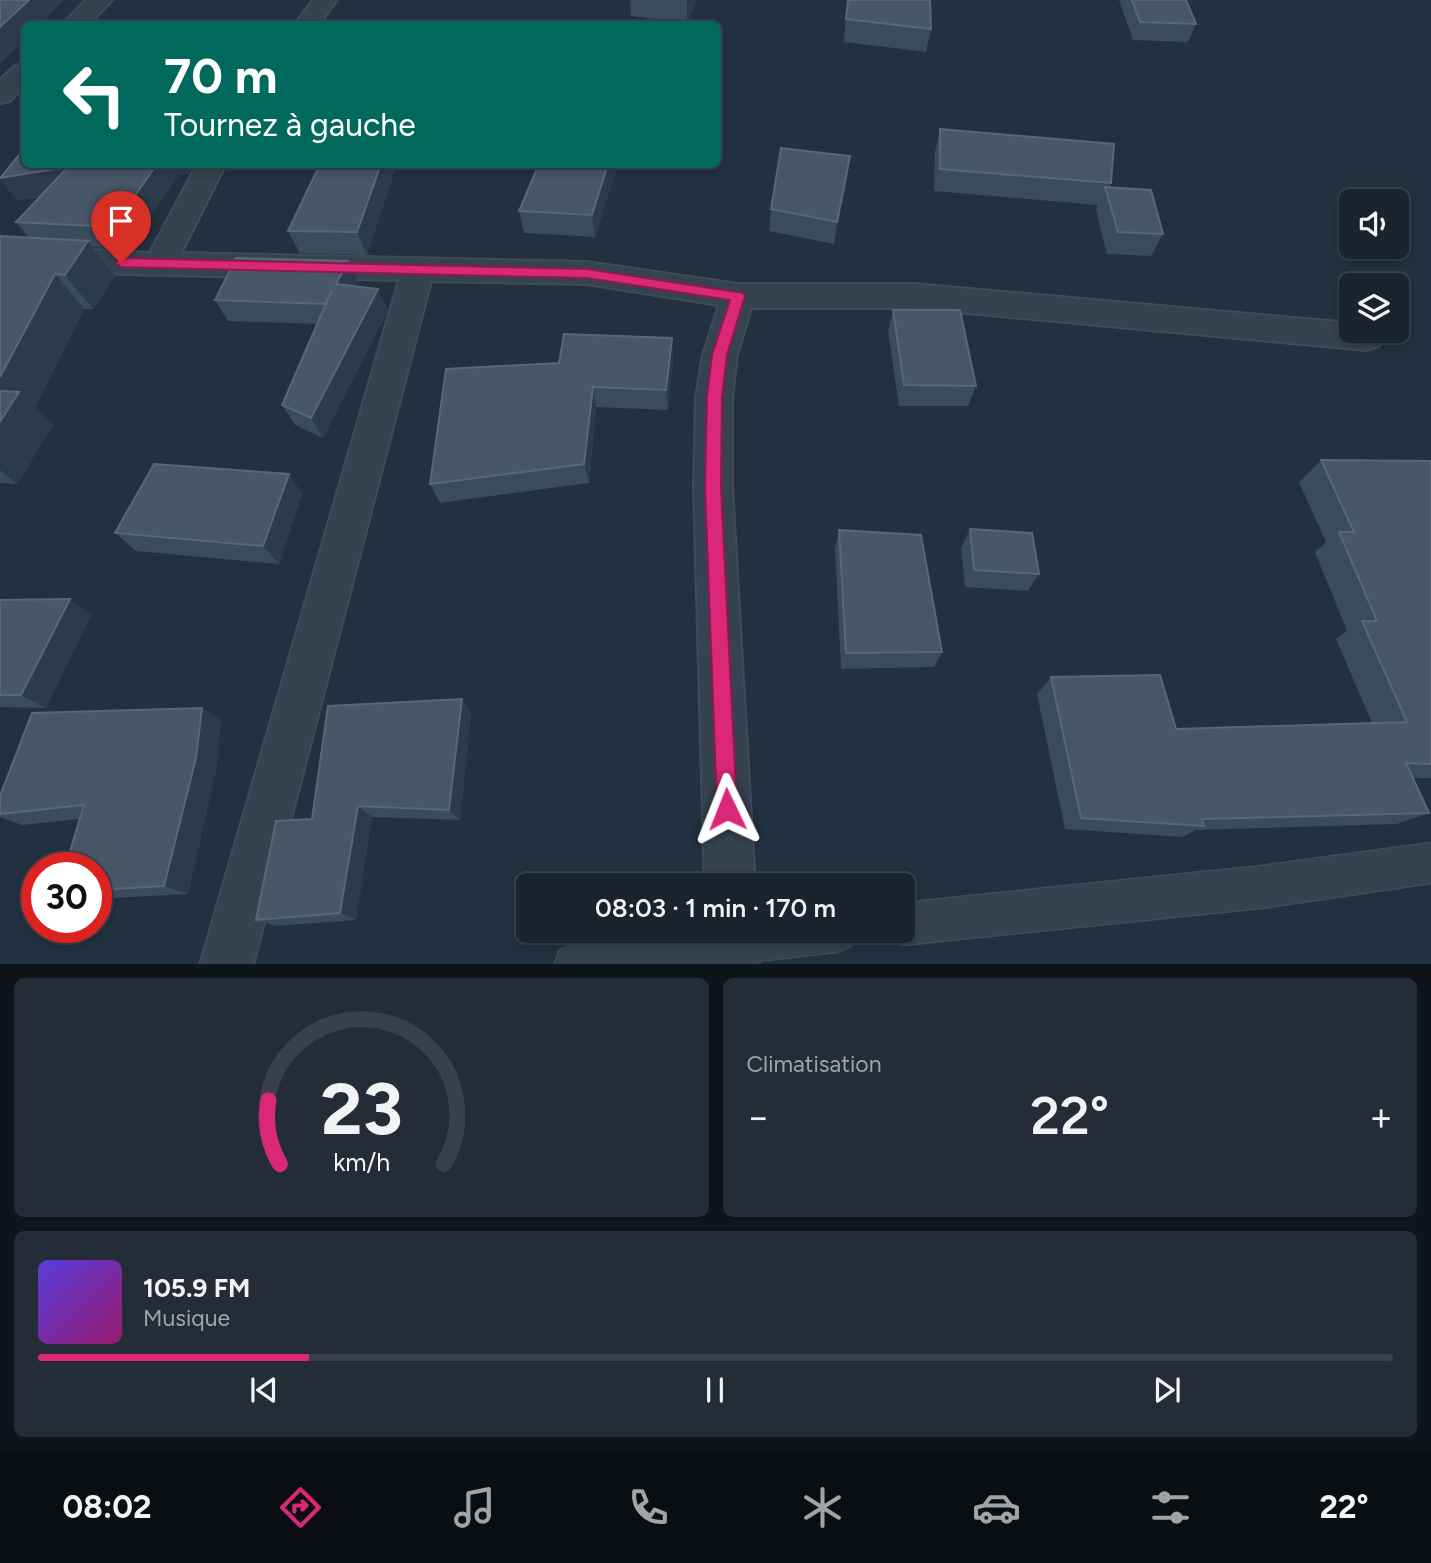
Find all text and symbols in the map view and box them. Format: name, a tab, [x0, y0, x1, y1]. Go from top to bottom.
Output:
text: 70 m	[164, 46, 277, 105]
icon: left	[49, 49, 140, 140]
text: Tournez à gauche	[164, 106, 416, 144]
map controls	[1339, 189, 1409, 343]
button: sound	[1339, 189, 1409, 259]
pin	[91, 191, 151, 263]
icon: arrive	[102, 202, 140, 240]
button: layers	[1339, 273, 1409, 343]
position arrow	[690, 772, 764, 846]
speed limit sign: 30	[21, 852, 112, 943]
text: 08:03 · 1 min · 170 m	[595, 892, 836, 924]
text: Climatisation	[747, 1050, 881, 1078]
text: 23	[320, 1065, 403, 1152]
text: 22°	[1030, 1085, 1109, 1147]
text: −	[747, 1094, 770, 1140]
text: +	[1369, 1094, 1393, 1140]
text: km/h	[333, 1146, 390, 1176]
text: 105.9 FM	[143, 1272, 250, 1304]
text: Musique	[143, 1304, 230, 1332]
icon: previous	[245, 1371, 283, 1409]
icon: pause	[696, 1371, 734, 1409]
icon: next	[1148, 1371, 1186, 1409]
icon: directions	[276, 1483, 325, 1532]
icon: music	[450, 1483, 499, 1532]
icon: phone	[624, 1483, 673, 1532]
icon: climate	[798, 1483, 847, 1532]
icon: car	[972, 1483, 1021, 1532]
icon: filters	[1146, 1483, 1195, 1532]
text: 08:02	[62, 1488, 152, 1526]
text: 22°	[1319, 1488, 1369, 1526]

